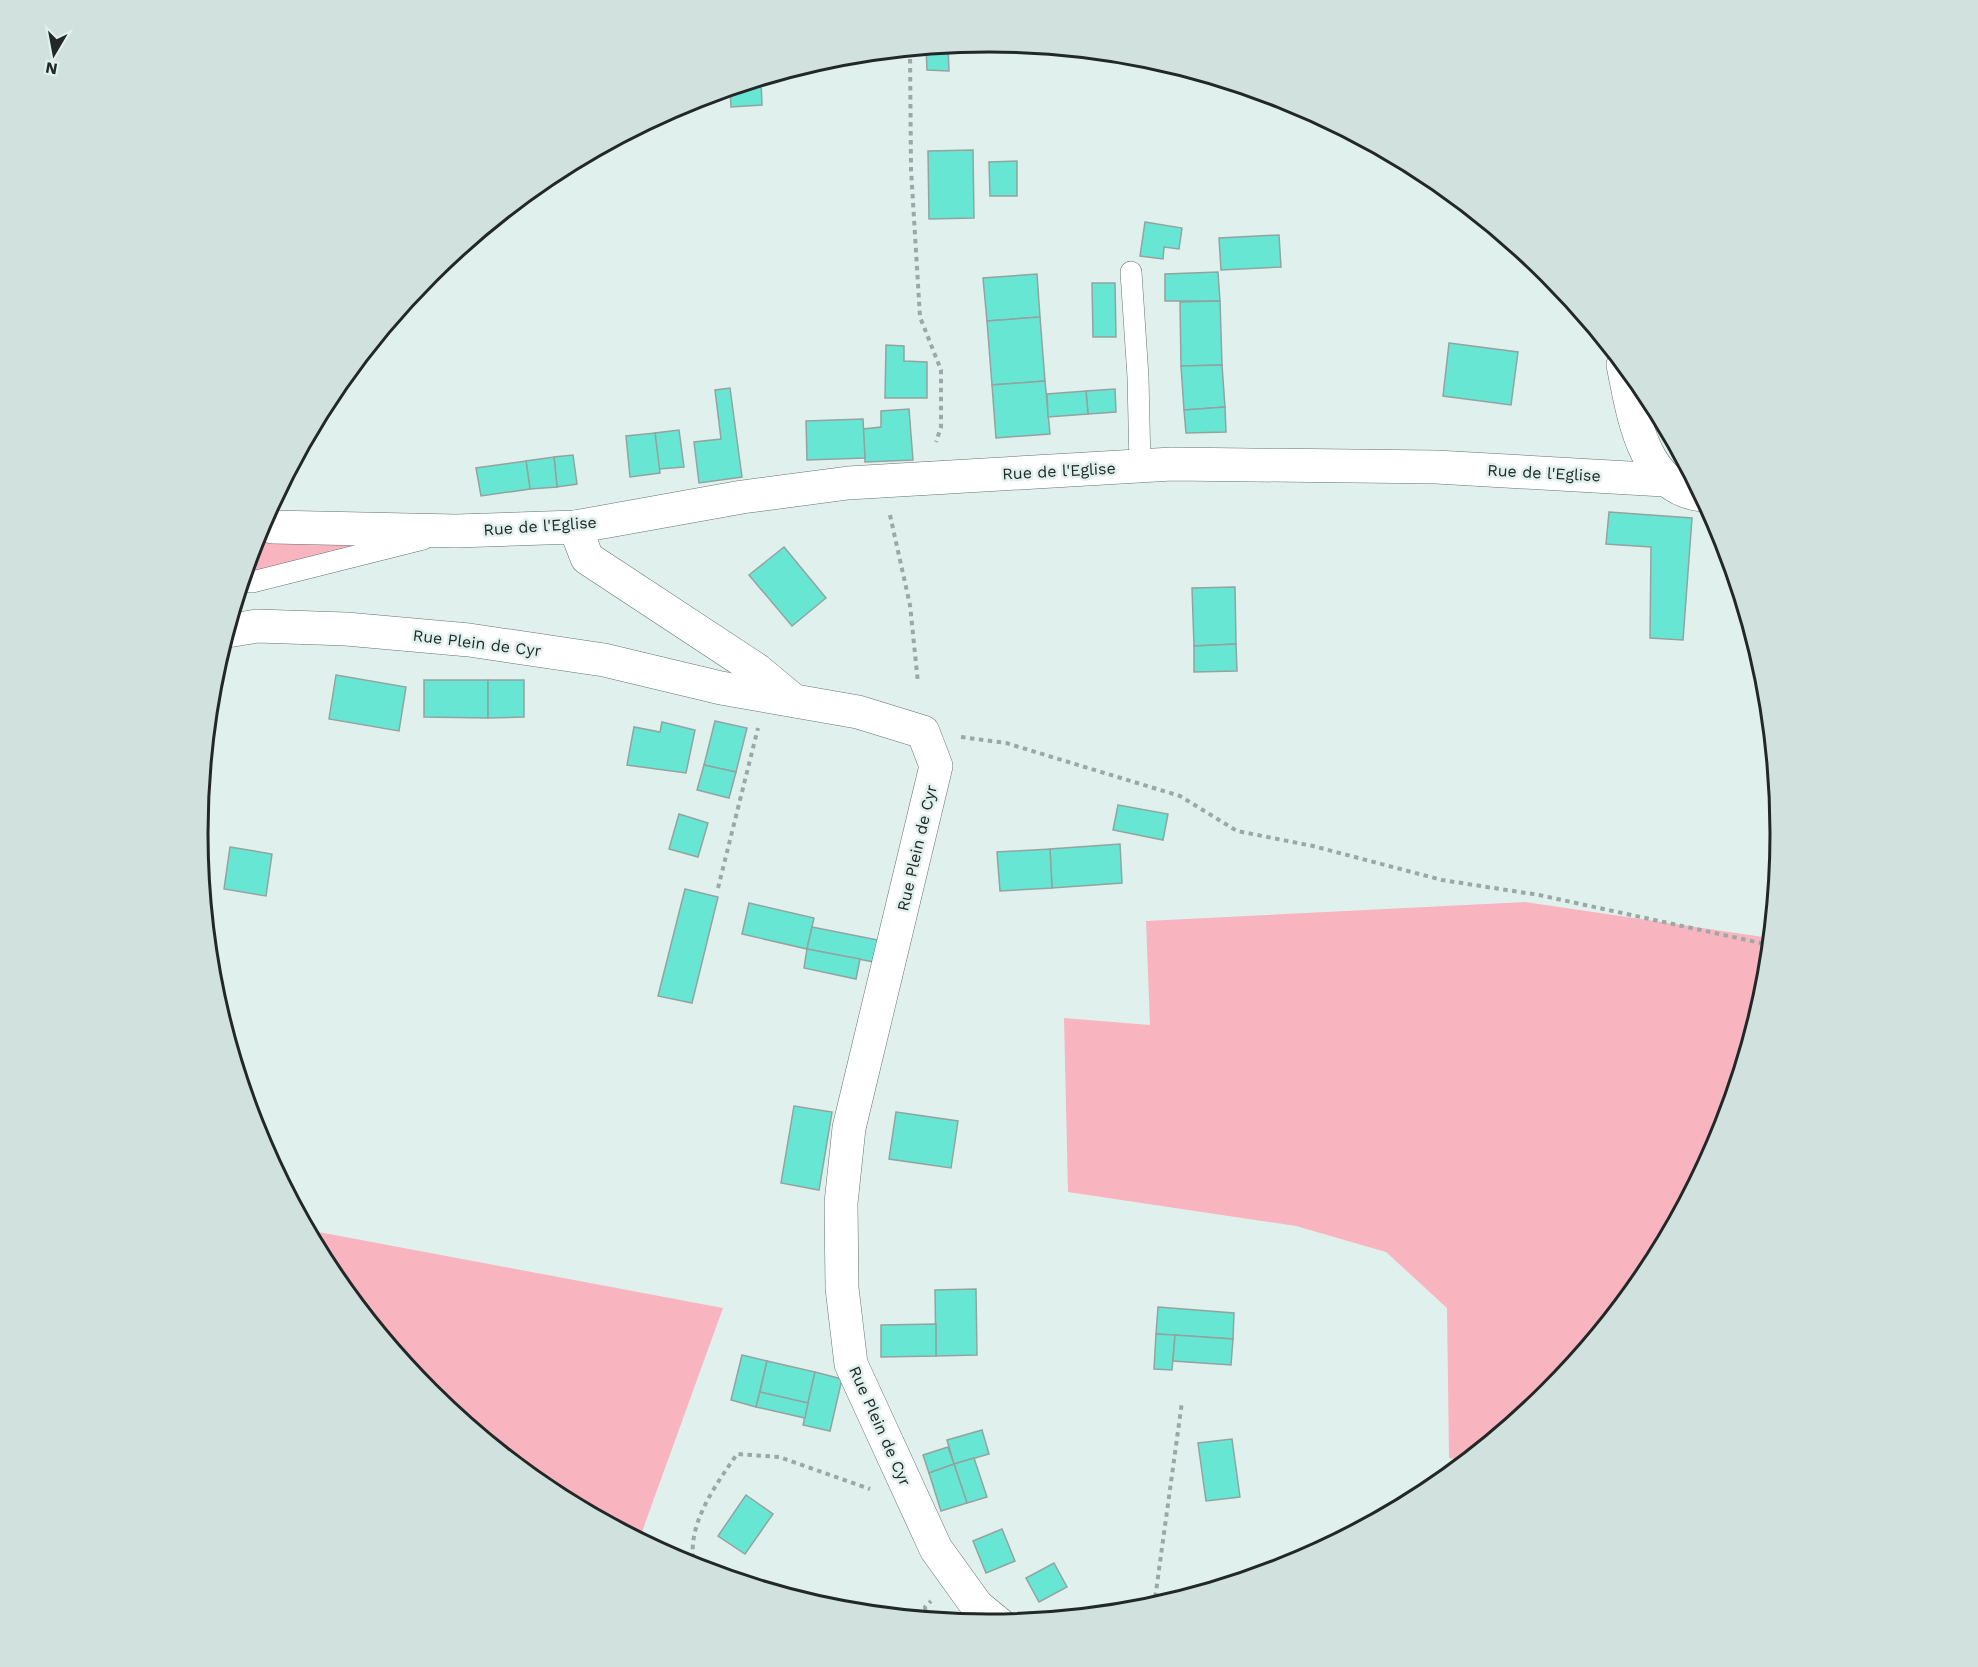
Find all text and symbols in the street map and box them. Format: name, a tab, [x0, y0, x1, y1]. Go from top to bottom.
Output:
north arrow	[24, 24, 84, 84]
text: N	[44, 58, 59, 79]
street label: Rue de l'Eglise	[1002, 459, 1116, 483]
street label: Rue de l'Eglise	[1487, 461, 1601, 485]
street label: Rue de l'Eglise	[483, 513, 597, 539]
street label: Rue Plein de Cyr	[412, 626, 543, 660]
street label: Rue Plein de Cyr	[893, 783, 941, 913]
street label: Rue Plein de Cyr	[845, 1363, 915, 1489]

